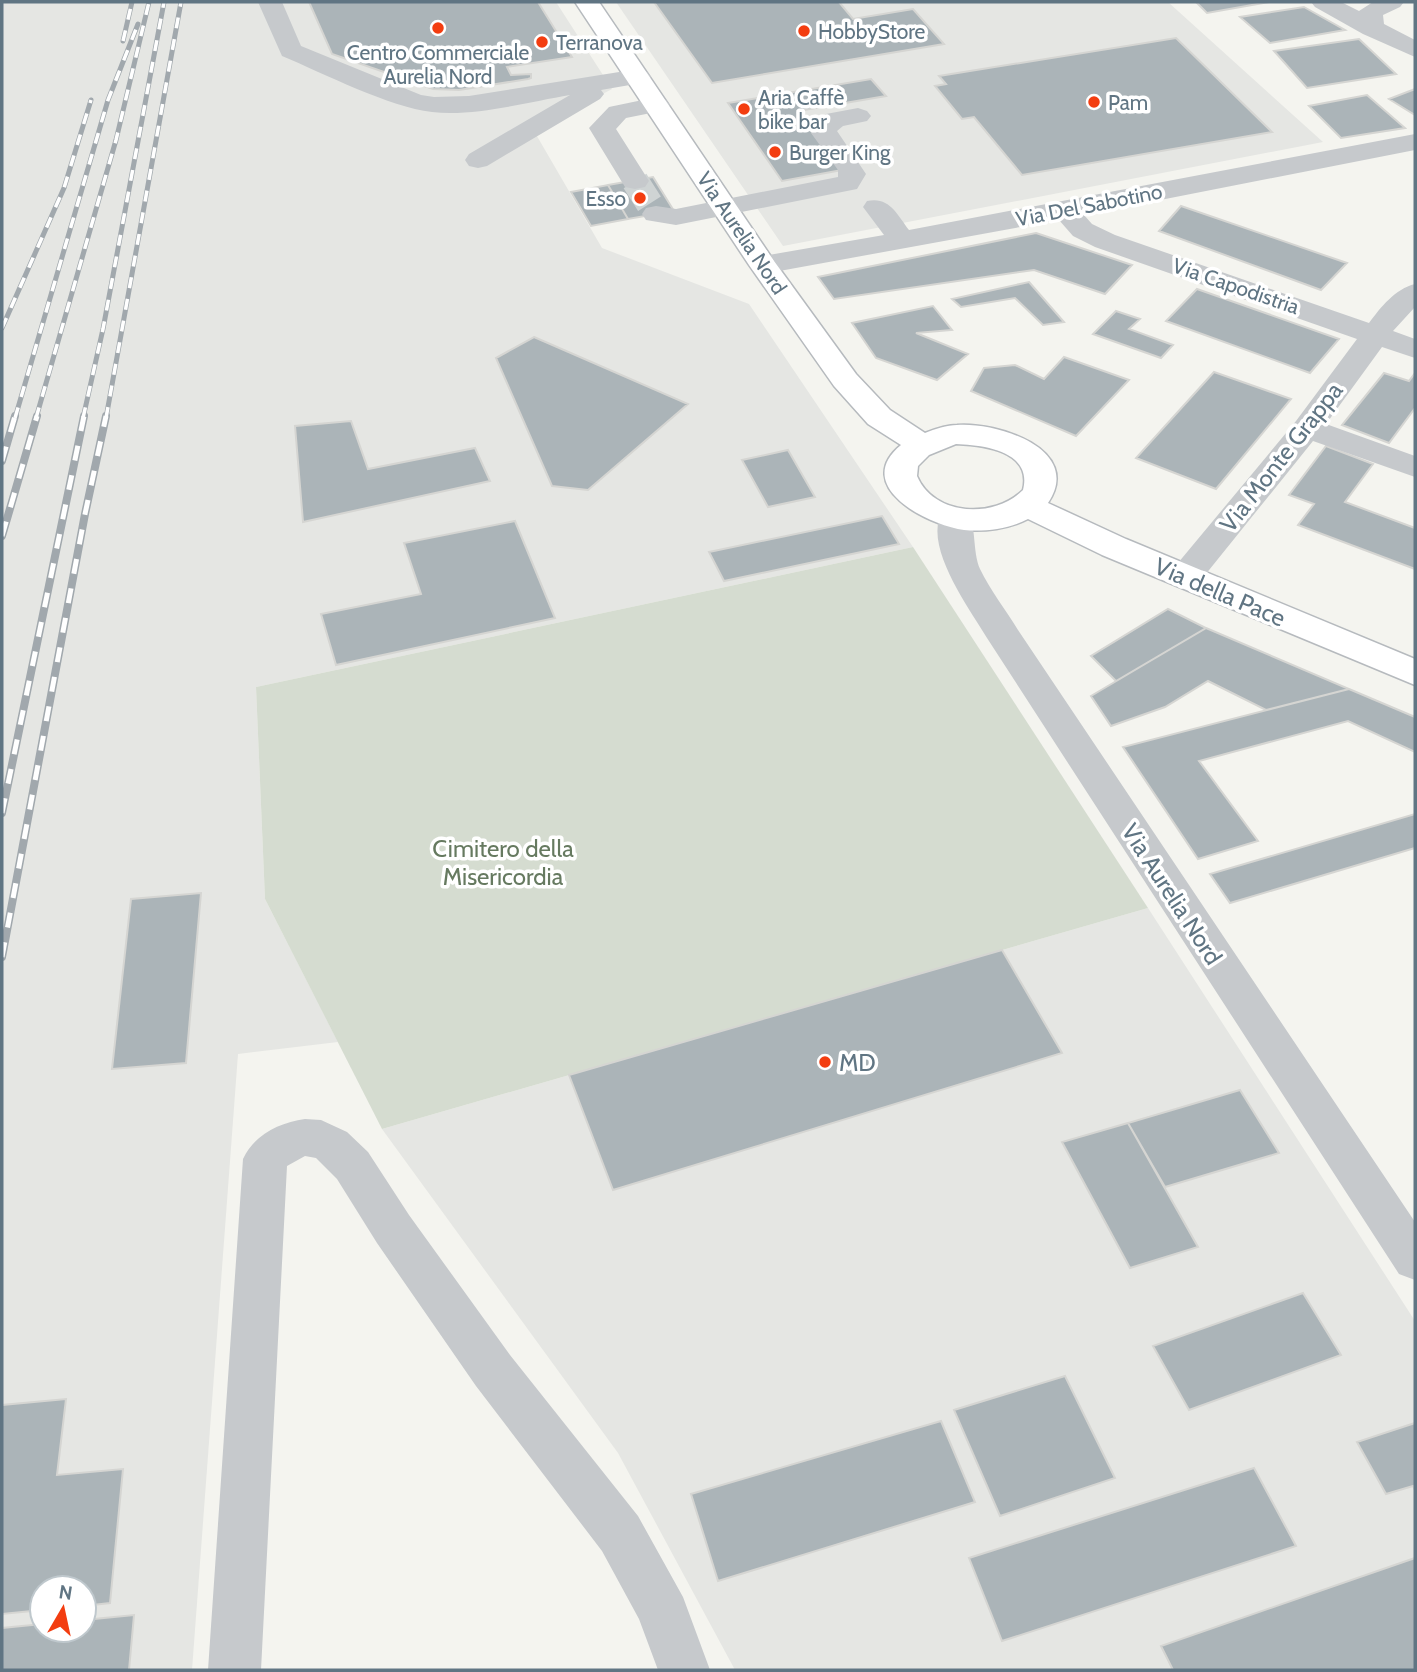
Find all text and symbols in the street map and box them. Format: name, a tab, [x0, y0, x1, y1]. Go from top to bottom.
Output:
place label: HobbyStore	[818, 19, 926, 44]
marker: Centro Commerciale Aurelia Nord	[430, 20, 446, 36]
marker: HobbyStore	[796, 23, 812, 39]
place label: Terranova	[556, 30, 643, 55]
marker: Terranova	[534, 34, 550, 50]
place label: Centro Commerciale Aurelia Nord	[347, 40, 529, 89]
place label: Aria Caffè bike bar	[758, 85, 844, 134]
place label: Pam	[1108, 90, 1148, 115]
marker: Pam	[1086, 94, 1102, 110]
marker: Aria Caffè bike bar	[736, 101, 752, 117]
place label: Burger King	[789, 140, 891, 165]
marker: Burger King	[767, 144, 783, 160]
street label: Via Aurelia Nord	[692, 167, 792, 299]
street label: Via Del Sabotino	[1014, 179, 1164, 231]
place label: Esso	[586, 186, 626, 211]
marker: Esso	[632, 190, 648, 206]
street label: Via Capodistria	[1169, 253, 1303, 319]
street label: Via Monte Grappa	[1213, 376, 1349, 538]
street label: Via della Pace	[1150, 551, 1290, 633]
street label: Via Aurelia Nord	[1116, 818, 1228, 970]
park label: Cimitero della Misericordia	[432, 834, 574, 891]
place label: MD	[839, 1048, 876, 1077]
marker: MD	[817, 1054, 833, 1070]
north arrow	[28, 1574, 98, 1644]
text: N	[57, 1580, 74, 1605]

